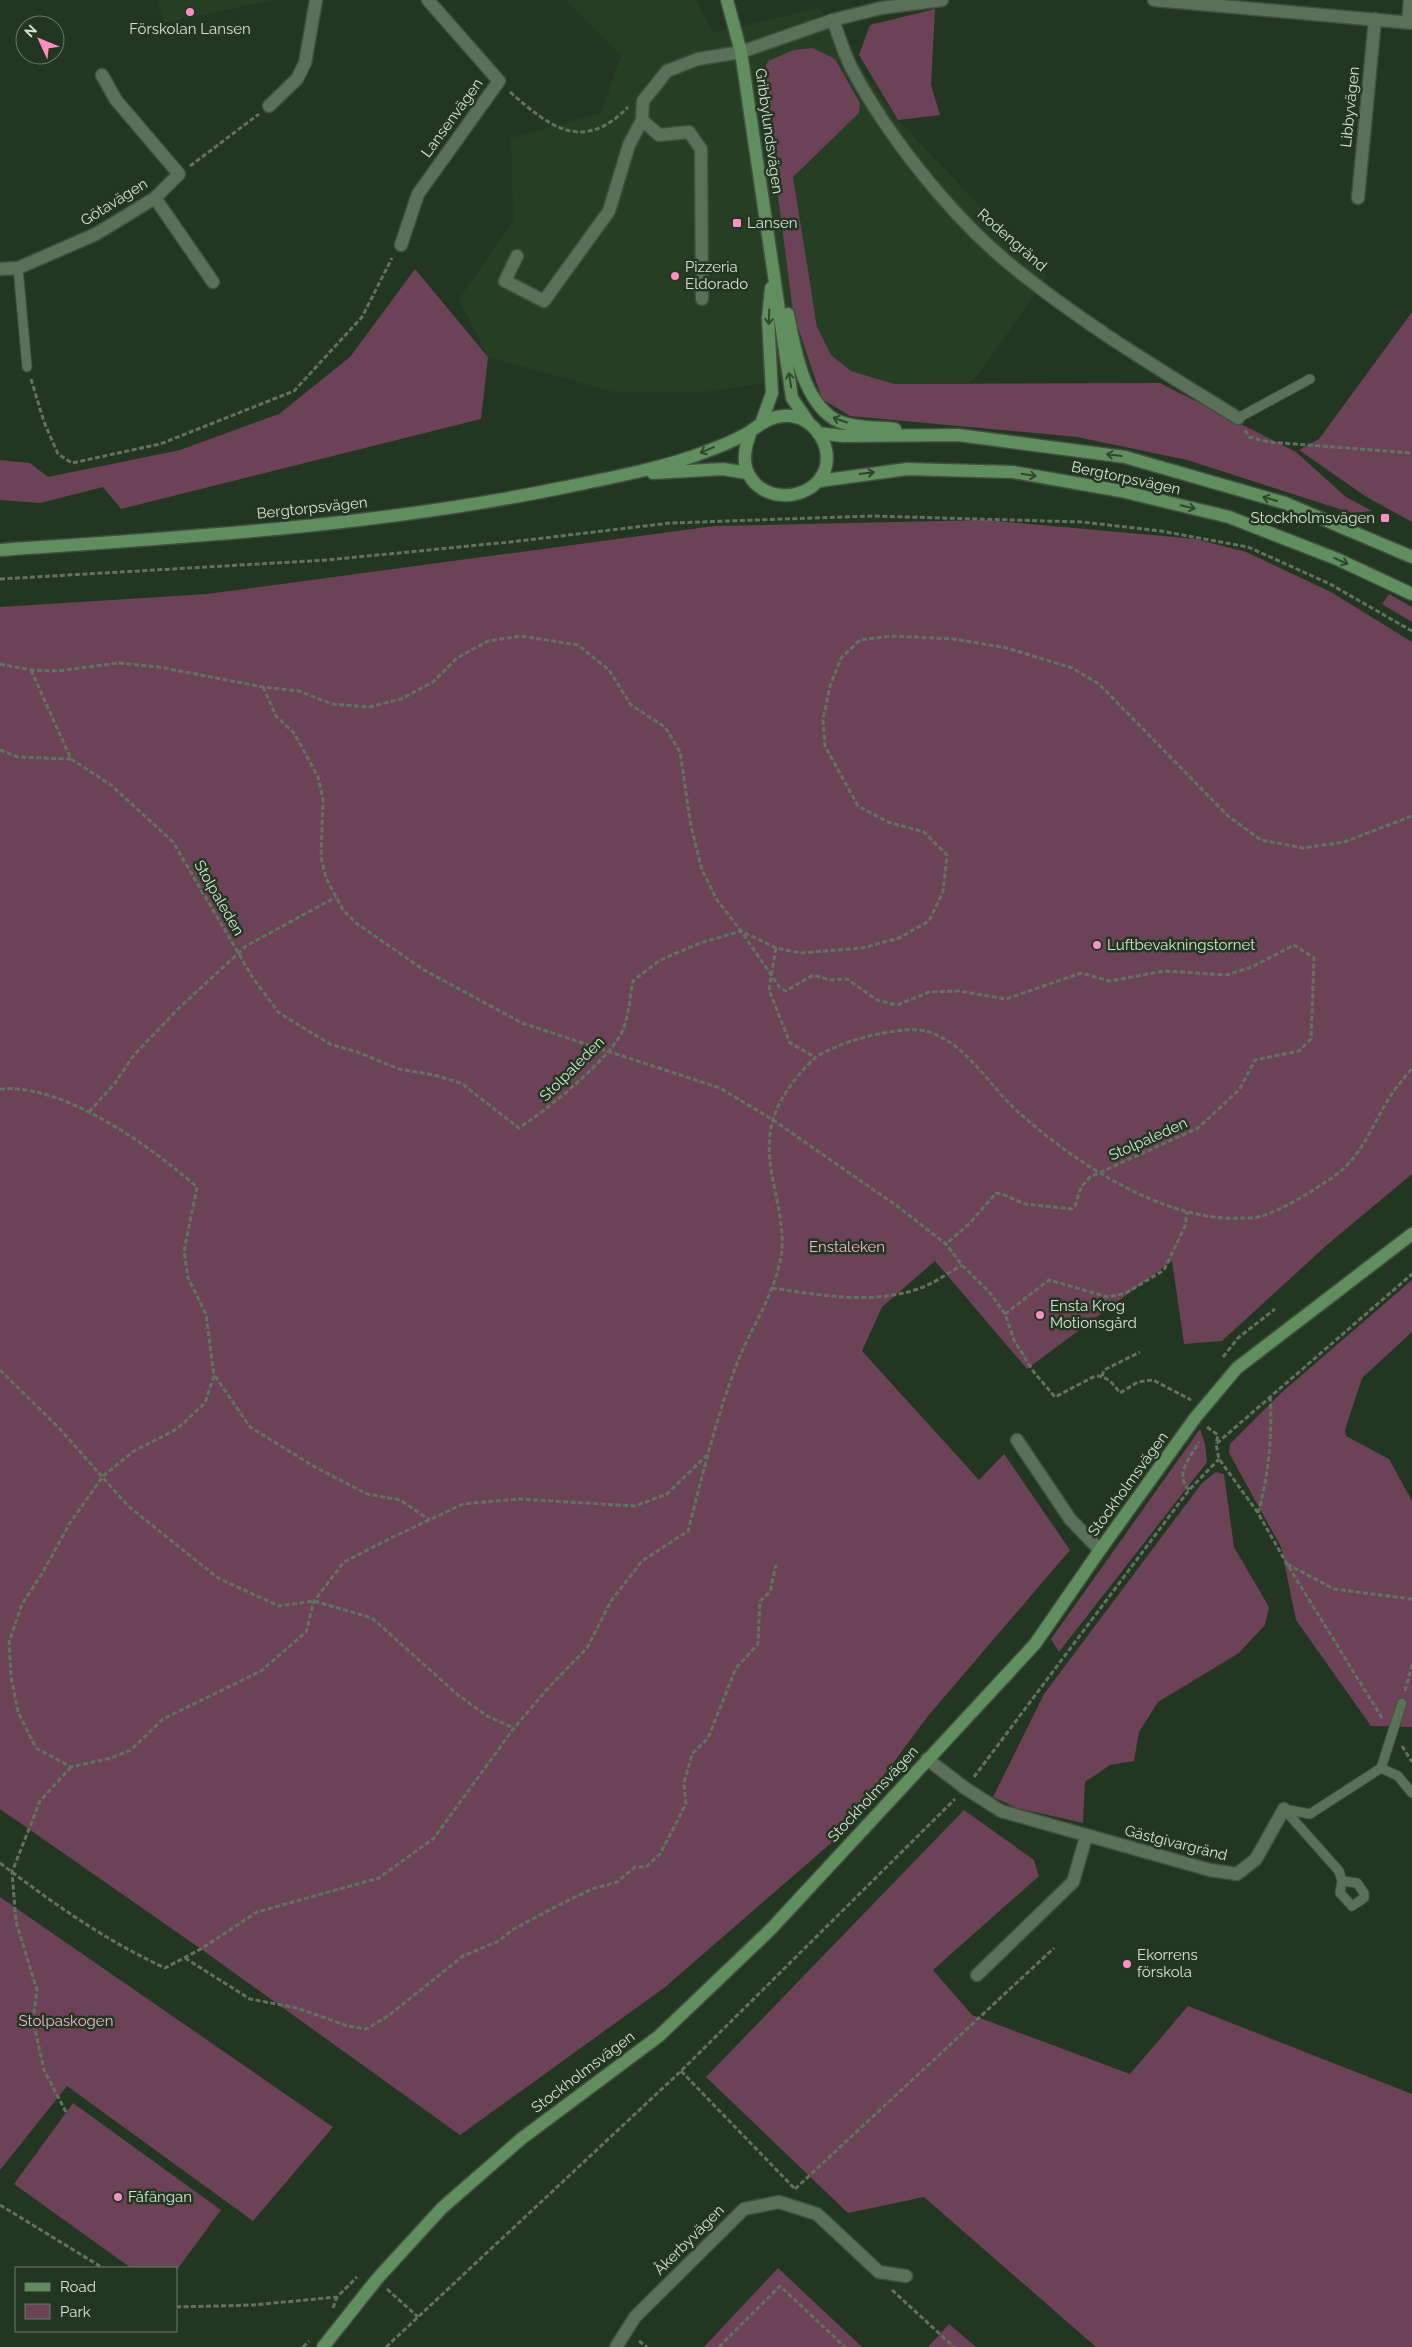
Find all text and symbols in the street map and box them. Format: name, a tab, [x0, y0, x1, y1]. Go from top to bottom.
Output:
marker: Förskolan Lansen	[184, 6, 196, 18]
north arrow	[15, 15, 65, 65]
place label: Förskolan Lansen	[129, 20, 251, 38]
text: N	[21, 22, 40, 40]
street label: Libbyvägen	[1337, 66, 1363, 148]
street label: Gribbylundsvägen	[751, 67, 787, 195]
street label: Lansenvägen	[417, 75, 487, 161]
street label: Götavägen	[77, 174, 151, 230]
street label: Rodengränd	[974, 205, 1050, 275]
place label: Lansen	[747, 214, 797, 232]
marker: Lansen	[731, 217, 743, 229]
place label: Pizzeria Eldorado	[685, 258, 748, 293]
marker: Pizzeria Eldorado	[669, 270, 681, 282]
one-way arrow	[764, 309, 773, 325]
one-way arrow	[784, 372, 794, 388]
one-way arrow	[833, 415, 848, 424]
one-way arrow	[700, 446, 715, 456]
one-way arrow	[1106, 450, 1122, 460]
street label: Bergtorpsvägen	[1070, 458, 1182, 498]
one-way arrow	[859, 468, 875, 478]
one-way arrow	[1021, 471, 1037, 481]
street label: Bergtorpsvägen	[256, 493, 368, 523]
one-way arrow	[1262, 493, 1278, 503]
one-way arrow	[1180, 503, 1196, 512]
place label: Stockholmsvägen	[1251, 509, 1375, 527]
marker: Stockholmsvägen	[1379, 512, 1391, 524]
one-way arrow	[1333, 557, 1348, 567]
street label: Stolpaleden	[190, 857, 248, 939]
place label: Luftbevakningstornet	[1107, 936, 1255, 954]
marker: Luftbevakningstornet	[1091, 939, 1103, 951]
street label: Stolpaleden	[536, 1033, 608, 1105]
street label: Stolpaleden	[1106, 1114, 1190, 1164]
park label: Enstaleken	[809, 1238, 885, 1256]
place label: Ensta Krog Motionsgård	[1050, 1297, 1137, 1332]
marker: Ensta Krog Motionsgård	[1034, 1309, 1046, 1321]
street label: Stockholmsvägen	[1084, 1428, 1172, 1540]
street label: Stockholmsvägen	[824, 1742, 922, 1846]
street label: Gästgivargränd	[1123, 1822, 1229, 1864]
place label: Ekorrens förskola	[1137, 1946, 1198, 1981]
marker: Ekorrens förskola	[1121, 1958, 1133, 1970]
park label: Stolpaskogen	[19, 2012, 113, 2030]
street label: Stockholmsvägen	[528, 2027, 638, 2117]
place label: Fåfängan	[128, 2188, 192, 2206]
marker: Fåfängan	[112, 2191, 124, 2203]
street label: Åkerbyvägen	[650, 2201, 728, 2279]
legend	[15, 2267, 178, 2332]
text: Road	[60, 2278, 96, 2296]
text: Park	[60, 2303, 91, 2321]

